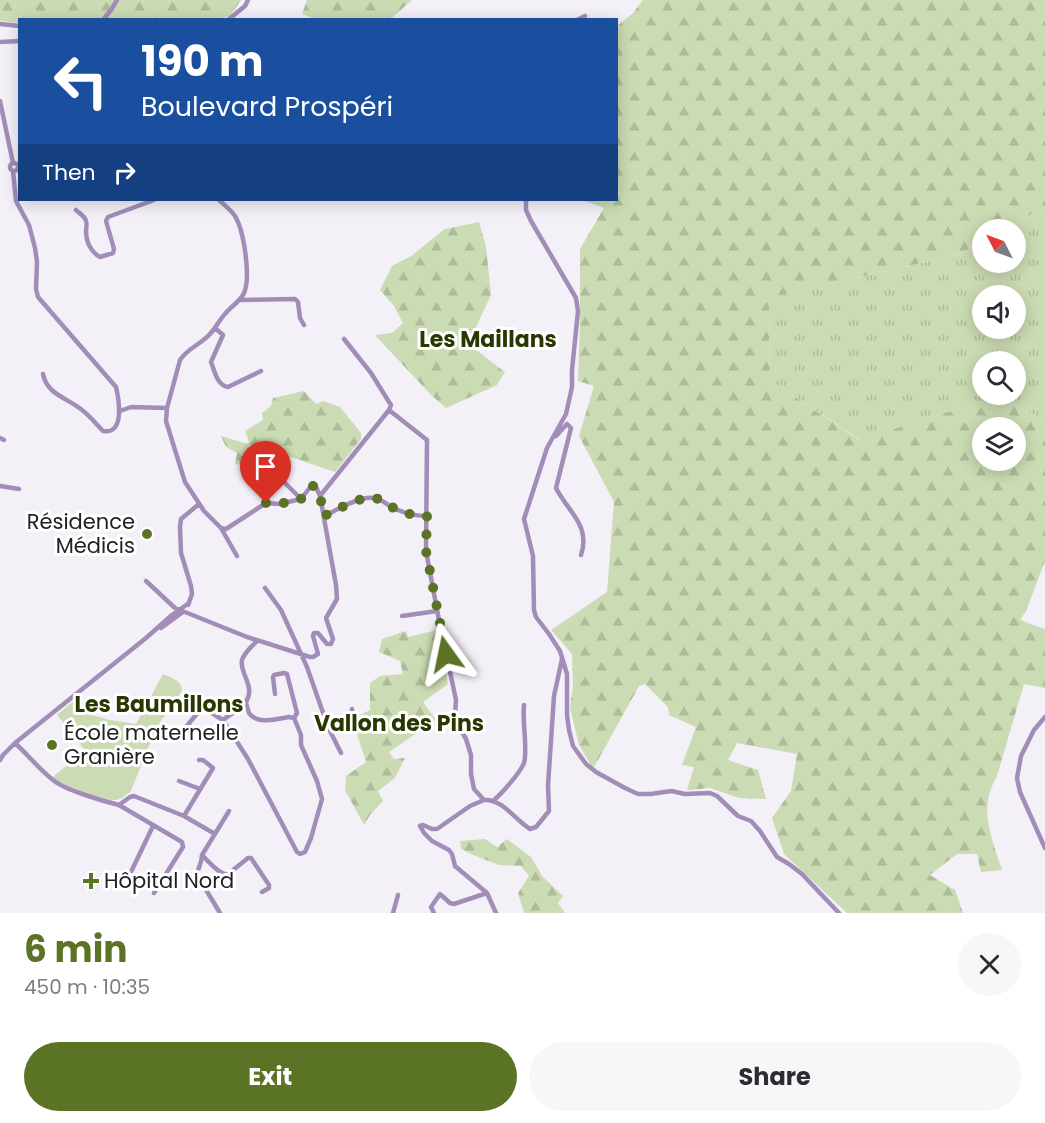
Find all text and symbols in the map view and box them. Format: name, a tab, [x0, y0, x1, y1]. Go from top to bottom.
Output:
text: 190 m	[141, 32, 263, 91]
icon: left	[42, 42, 120, 120]
text: Boulevard Prospéri	[141, 88, 393, 125]
icon: right	[108, 156, 141, 189]
text: Then	[42, 157, 96, 188]
north arrow	[972, 219, 1026, 273]
map controls	[972, 219, 1026, 471]
button: sound	[972, 285, 1026, 339]
district label: Les Maillans	[419, 324, 557, 355]
button: search	[972, 351, 1026, 405]
button: layers	[972, 417, 1026, 471]
pin	[240, 441, 291, 503]
icon: arrive	[249, 450, 282, 483]
place label: Résidence Médicis	[27, 507, 135, 560]
marker: Résidence Médicis	[140, 527, 154, 541]
position arrow	[414, 622, 478, 686]
district label: Les Baumillons	[74, 689, 244, 720]
district label: Vallon des Pins	[314, 708, 484, 739]
place label: École maternelle Granière	[64, 718, 239, 771]
marker: École maternelle Granière	[45, 738, 59, 752]
place label: Hôpital Nord	[104, 866, 234, 895]
marker: Hôpital Nord	[82, 872, 100, 890]
text: 6 min	[24, 924, 128, 975]
button: close	[958, 933, 1021, 996]
text: 450 m · 10:35	[24, 973, 150, 1001]
button: Exit	[24, 1042, 517, 1111]
button: Share	[529, 1042, 1021, 1111]

